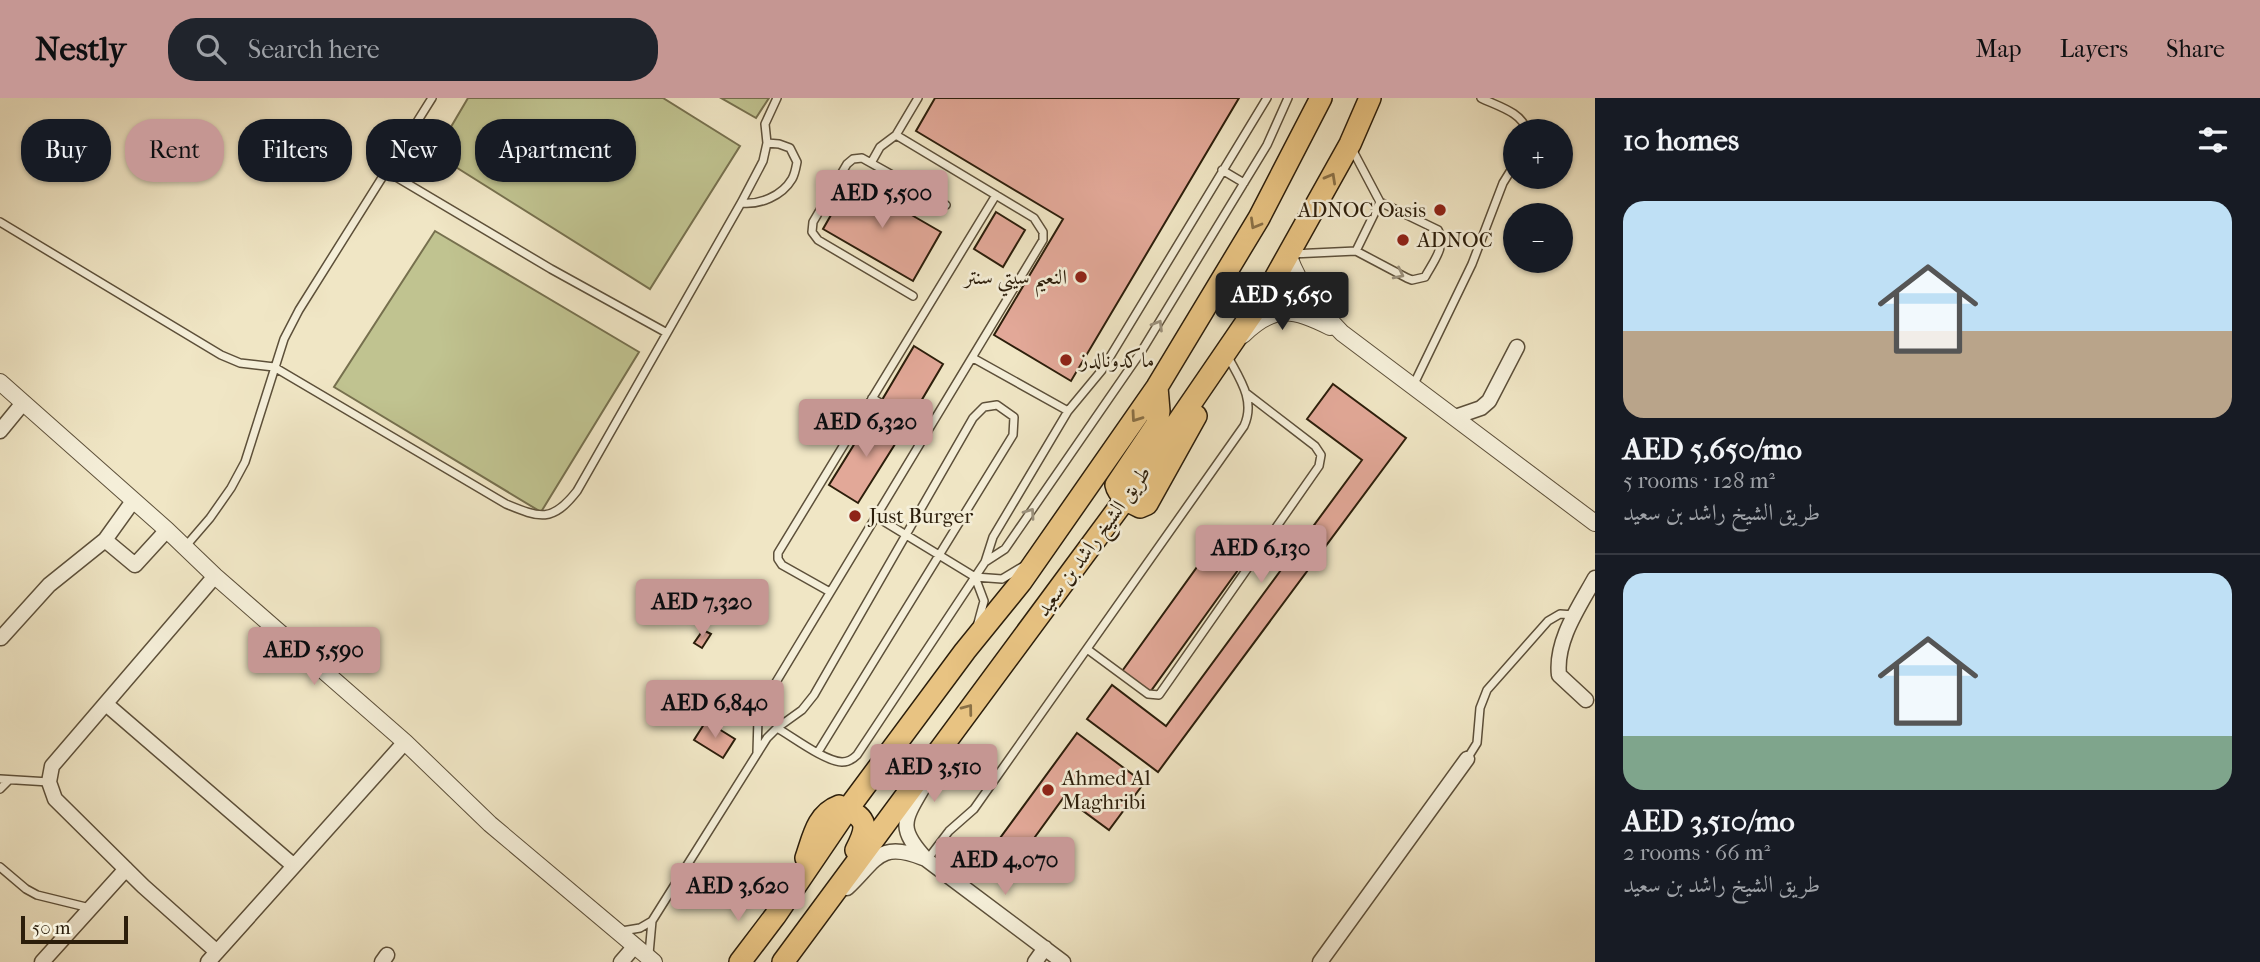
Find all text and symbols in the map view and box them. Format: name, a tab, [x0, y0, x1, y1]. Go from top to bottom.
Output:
search box	[168, 18, 658, 81]
text: Nestly	[35, 30, 126, 69]
icon: search	[192, 30, 230, 68]
text: Search here	[248, 34, 380, 65]
text: Map	[1976, 35, 2022, 63]
text: Layers	[2060, 35, 2128, 63]
text: Share	[2166, 35, 2225, 63]
chip: Buy	[21, 119, 111, 182]
chip: Rent	[125, 119, 224, 182]
chip: Filters	[238, 119, 352, 182]
chip: New	[366, 119, 461, 182]
chip: Apartment	[475, 119, 636, 182]
map controls	[1503, 119, 1573, 273]
button: +	[1503, 119, 1573, 189]
icon: filters	[2194, 121, 2232, 159]
text: 10 homes	[1623, 123, 1739, 158]
pin: AED 5,500	[802, 170, 962, 230]
one-way arrow	[1323, 173, 1336, 185]
text: AED 5,500	[832, 179, 932, 206]
place label: ADNOC Oasis	[1297, 198, 1426, 222]
marker: ADNOC Oasis	[1432, 202, 1448, 218]
button: −	[1503, 203, 1573, 273]
one-way arrow	[1250, 216, 1263, 229]
place label: ADNOC	[1416, 228, 1493, 252]
marker: ADNOC	[1395, 232, 1411, 248]
icon: home	[1865, 246, 1991, 372]
place label: النعيم سيتي سنتر	[962, 265, 1067, 298]
one-way arrow	[1392, 265, 1404, 279]
marker: النعيم سيتي سنتر	[1073, 269, 1089, 285]
pin: AED 5,650	[1202, 272, 1362, 332]
text: AED 5,650	[1232, 281, 1333, 308]
one-way arrow	[1150, 319, 1163, 332]
place label: ماكدونالدز	[1078, 347, 1154, 372]
marker: ماكدونالدز	[1058, 352, 1074, 368]
pin: AED 6,320	[786, 400, 946, 459]
text: AED 6,320	[815, 408, 917, 435]
one-way arrow	[1132, 409, 1144, 422]
text: AED 5,650/mo	[1623, 432, 1802, 467]
street label: طريق الشيخ راشد بن سعيد	[1030, 461, 1161, 625]
text: 5 rooms · 128 m²	[1623, 467, 1775, 494]
text: طريق الشيخ راشد بن سعيد	[1623, 499, 1820, 526]
place label: Just Burger	[867, 504, 973, 528]
marker: Just Burger	[847, 508, 863, 524]
one-way arrow	[1022, 508, 1034, 521]
pin: AED 6,130	[1181, 526, 1341, 585]
text: AED 6,130	[1212, 534, 1311, 561]
pin: AED 7,320	[622, 580, 782, 639]
text: AED 7,320	[652, 588, 752, 615]
icon: home	[1865, 618, 1991, 744]
pin: AED 5,590	[234, 628, 394, 687]
text: AED 5,590	[264, 636, 364, 663]
pin: AED 6,840	[635, 680, 795, 740]
text: AED 6,840	[662, 689, 768, 716]
one-way arrow	[960, 705, 973, 717]
pin: AED 3,510	[854, 744, 1014, 804]
text: AED 3,510	[886, 753, 982, 780]
place label: Ahmed Al Maghribi	[1061, 766, 1151, 814]
marker: Ahmed Al Maghribi	[1040, 782, 1056, 798]
text: AED 3,510/mo	[1623, 804, 1795, 839]
pin: AED 4,070	[925, 838, 1085, 897]
text: 2 rooms · 66 m²	[1623, 839, 1770, 866]
text: AED 4,070	[952, 846, 1058, 873]
pin: AED 3,620	[658, 864, 818, 923]
text: طريق الشيخ راشد بن سعيد	[1623, 871, 1820, 898]
text: AED 3,620	[687, 872, 789, 899]
scale bar	[21, 913, 128, 945]
text: 50 m	[32, 917, 71, 939]

